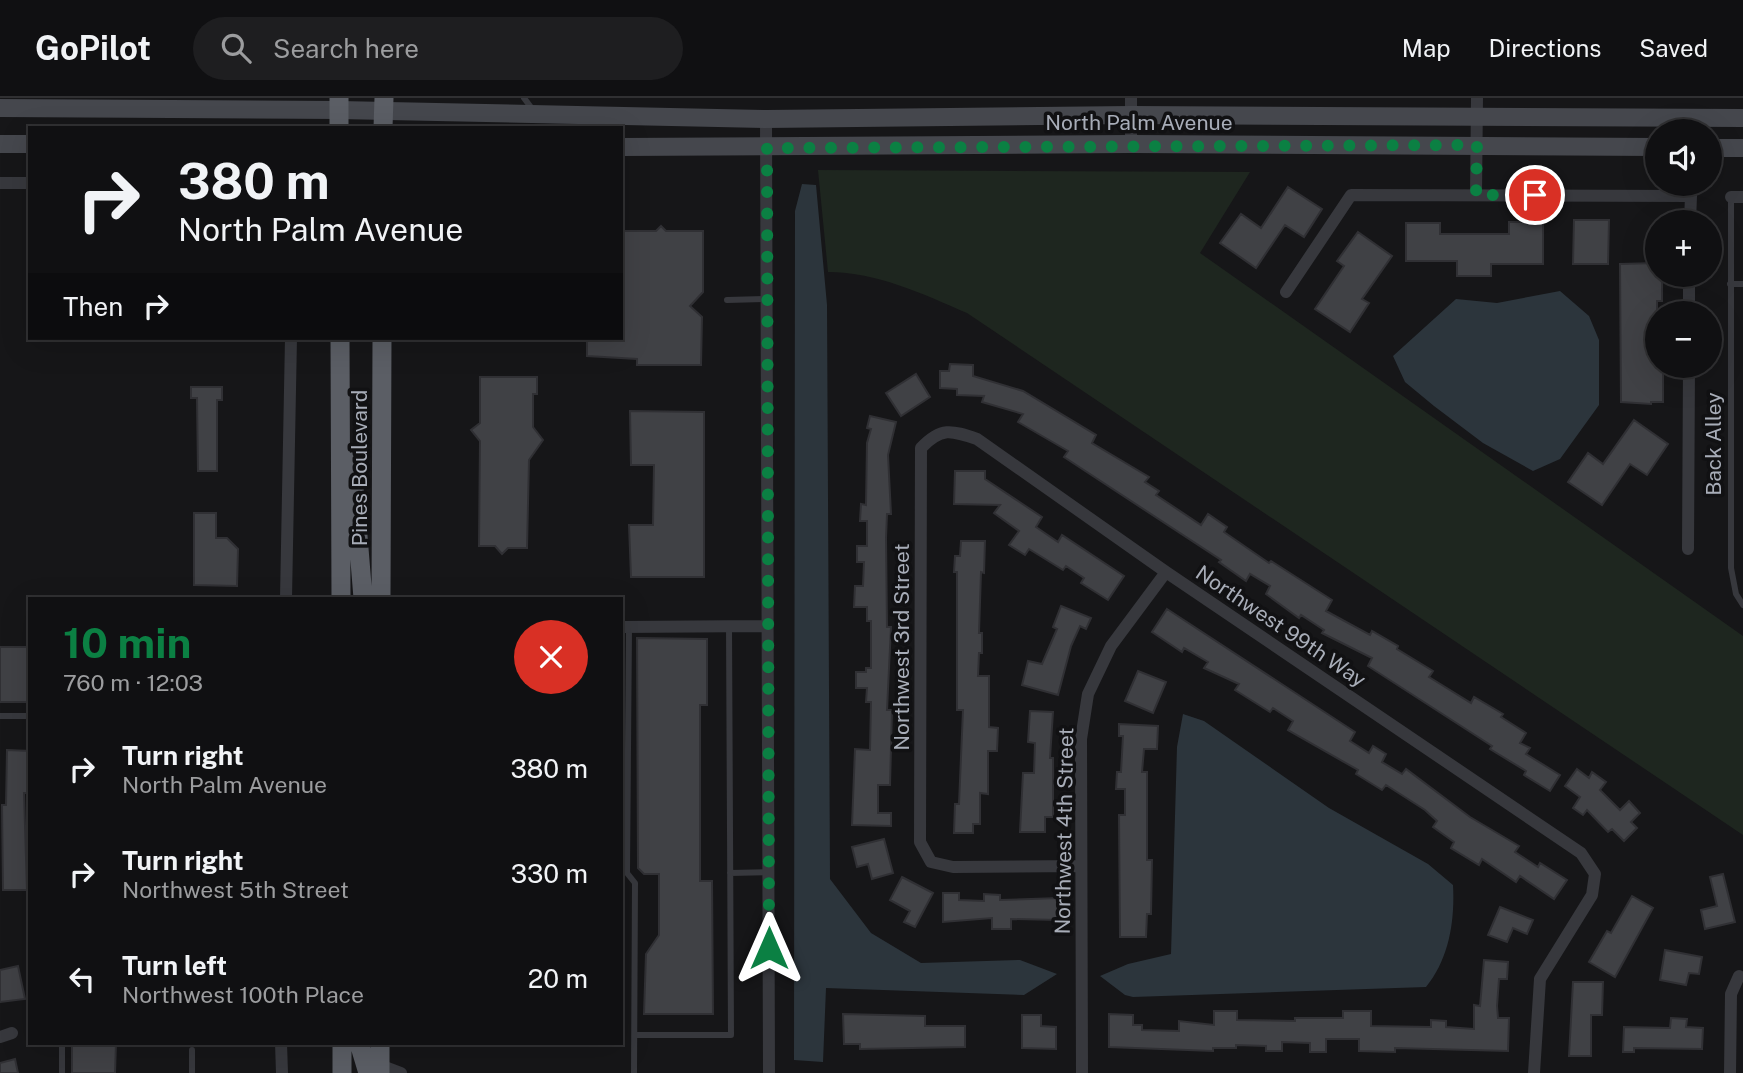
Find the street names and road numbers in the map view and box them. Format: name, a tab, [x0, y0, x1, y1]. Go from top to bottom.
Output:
street label: North Palm Avenue	[1045, 110, 1233, 135]
street label: Pines Boulevard	[347, 390, 372, 546]
street label: Back Alley	[1701, 392, 1726, 496]
street label: Northwest 3rd Street	[889, 543, 914, 751]
street label: Northwest 99th Way	[1191, 560, 1371, 692]
street label: Northwest 4th Street	[1050, 727, 1078, 935]

